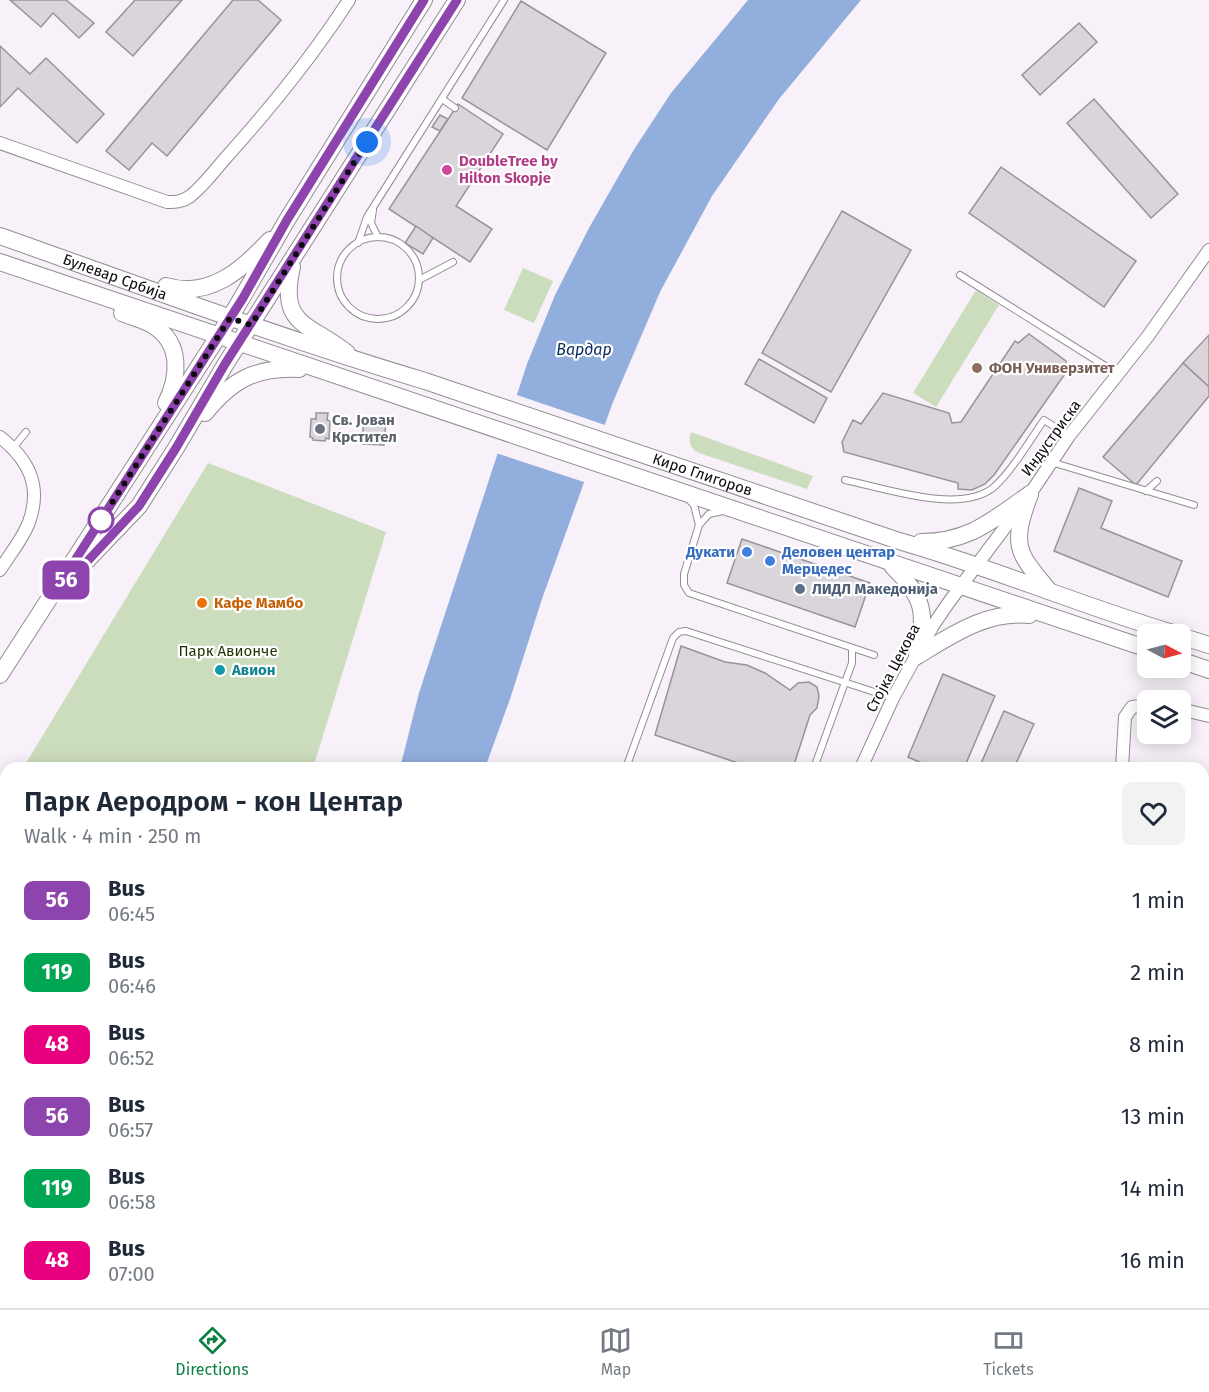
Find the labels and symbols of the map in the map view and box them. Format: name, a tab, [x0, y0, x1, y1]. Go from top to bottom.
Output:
your location	[352, 127, 382, 157]
place label: DoubleTree by Hilton Skopje	[459, 152, 558, 187]
marker: DoubleTree by Hilton Skopje	[440, 163, 454, 177]
street label: Булевар Србија	[60, 250, 169, 304]
water label: Вардар	[556, 340, 612, 359]
place label: ФОН Универзитет	[989, 359, 1116, 377]
marker: ФОН Универзитет	[970, 361, 984, 375]
street label: Индустриска	[1017, 396, 1085, 480]
place label: Св. Јован Крстител	[332, 411, 397, 446]
marker: Св. Јован Крстител	[313, 422, 327, 436]
street label: Киро Глигоров	[650, 449, 755, 500]
unlabelled marker	[88, 507, 114, 533]
place label: Дукати	[685, 543, 735, 561]
place label: Деловен центар Мерцедес	[781, 543, 895, 578]
marker: Дукати	[740, 545, 754, 559]
marker: Деловен центар Мерцедес	[763, 554, 777, 568]
line badge: 56	[39, 560, 93, 600]
place label: ЛИДЛ Македонија	[812, 580, 938, 598]
marker: ЛИДЛ Македонија	[793, 582, 807, 596]
place label: Кафе Мамбо	[214, 594, 304, 612]
marker: Кафе Мамбо	[195, 596, 209, 610]
street label: Стојка Цекова	[862, 621, 924, 715]
north arrow	[1137, 624, 1191, 678]
park label: Парк Авионче	[178, 642, 278, 660]
place label: Авион	[231, 661, 276, 679]
marker: Авион	[213, 663, 227, 677]

